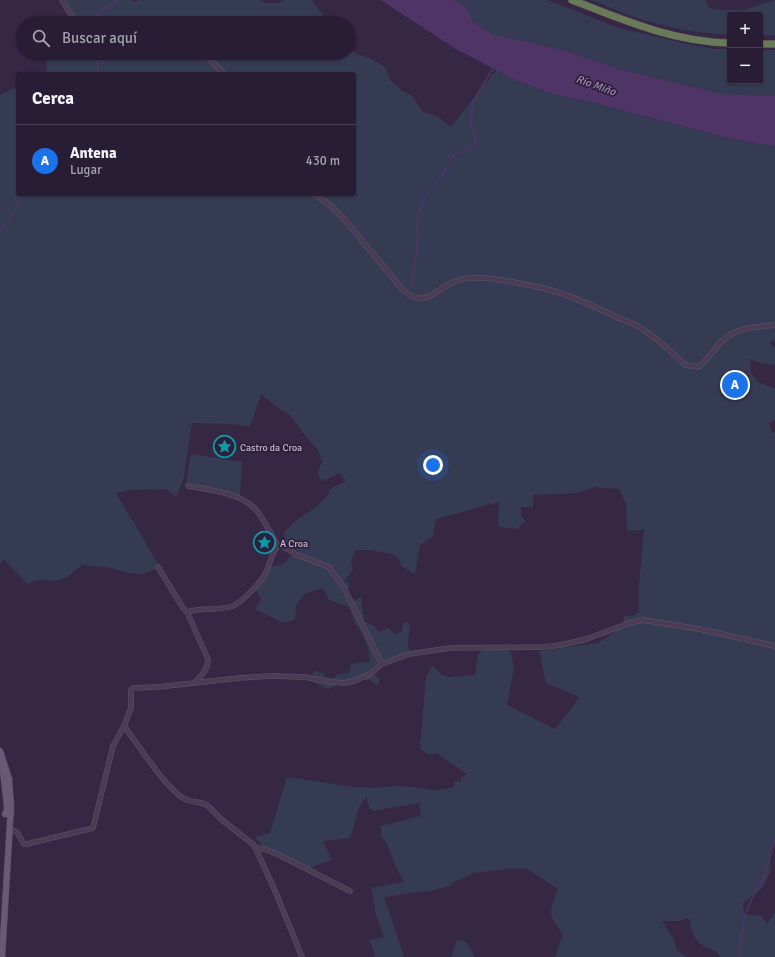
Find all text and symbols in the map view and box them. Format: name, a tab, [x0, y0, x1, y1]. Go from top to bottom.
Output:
map controls	[727, 12, 763, 84]
button: +	[727, 12, 763, 48]
search box	[16, 16, 356, 60]
icon: search	[30, 27, 52, 49]
text: Buscar aquí	[62, 29, 137, 47]
button: −	[727, 48, 763, 84]
water label: Río Miño	[574, 72, 619, 99]
text: Cerca	[32, 88, 74, 109]
text: Antena	[70, 144, 117, 162]
text: A	[41, 153, 49, 169]
text: 430 m	[306, 153, 340, 169]
text: Lugar	[70, 162, 102, 178]
pin: A	[722, 370, 748, 400]
place icon: Castro da Croa	[212, 434, 238, 460]
place label: Castro da Croa	[240, 442, 302, 454]
your location	[423, 455, 443, 475]
place icon: A Croa	[252, 530, 278, 556]
place label: A Croa	[280, 538, 308, 550]

